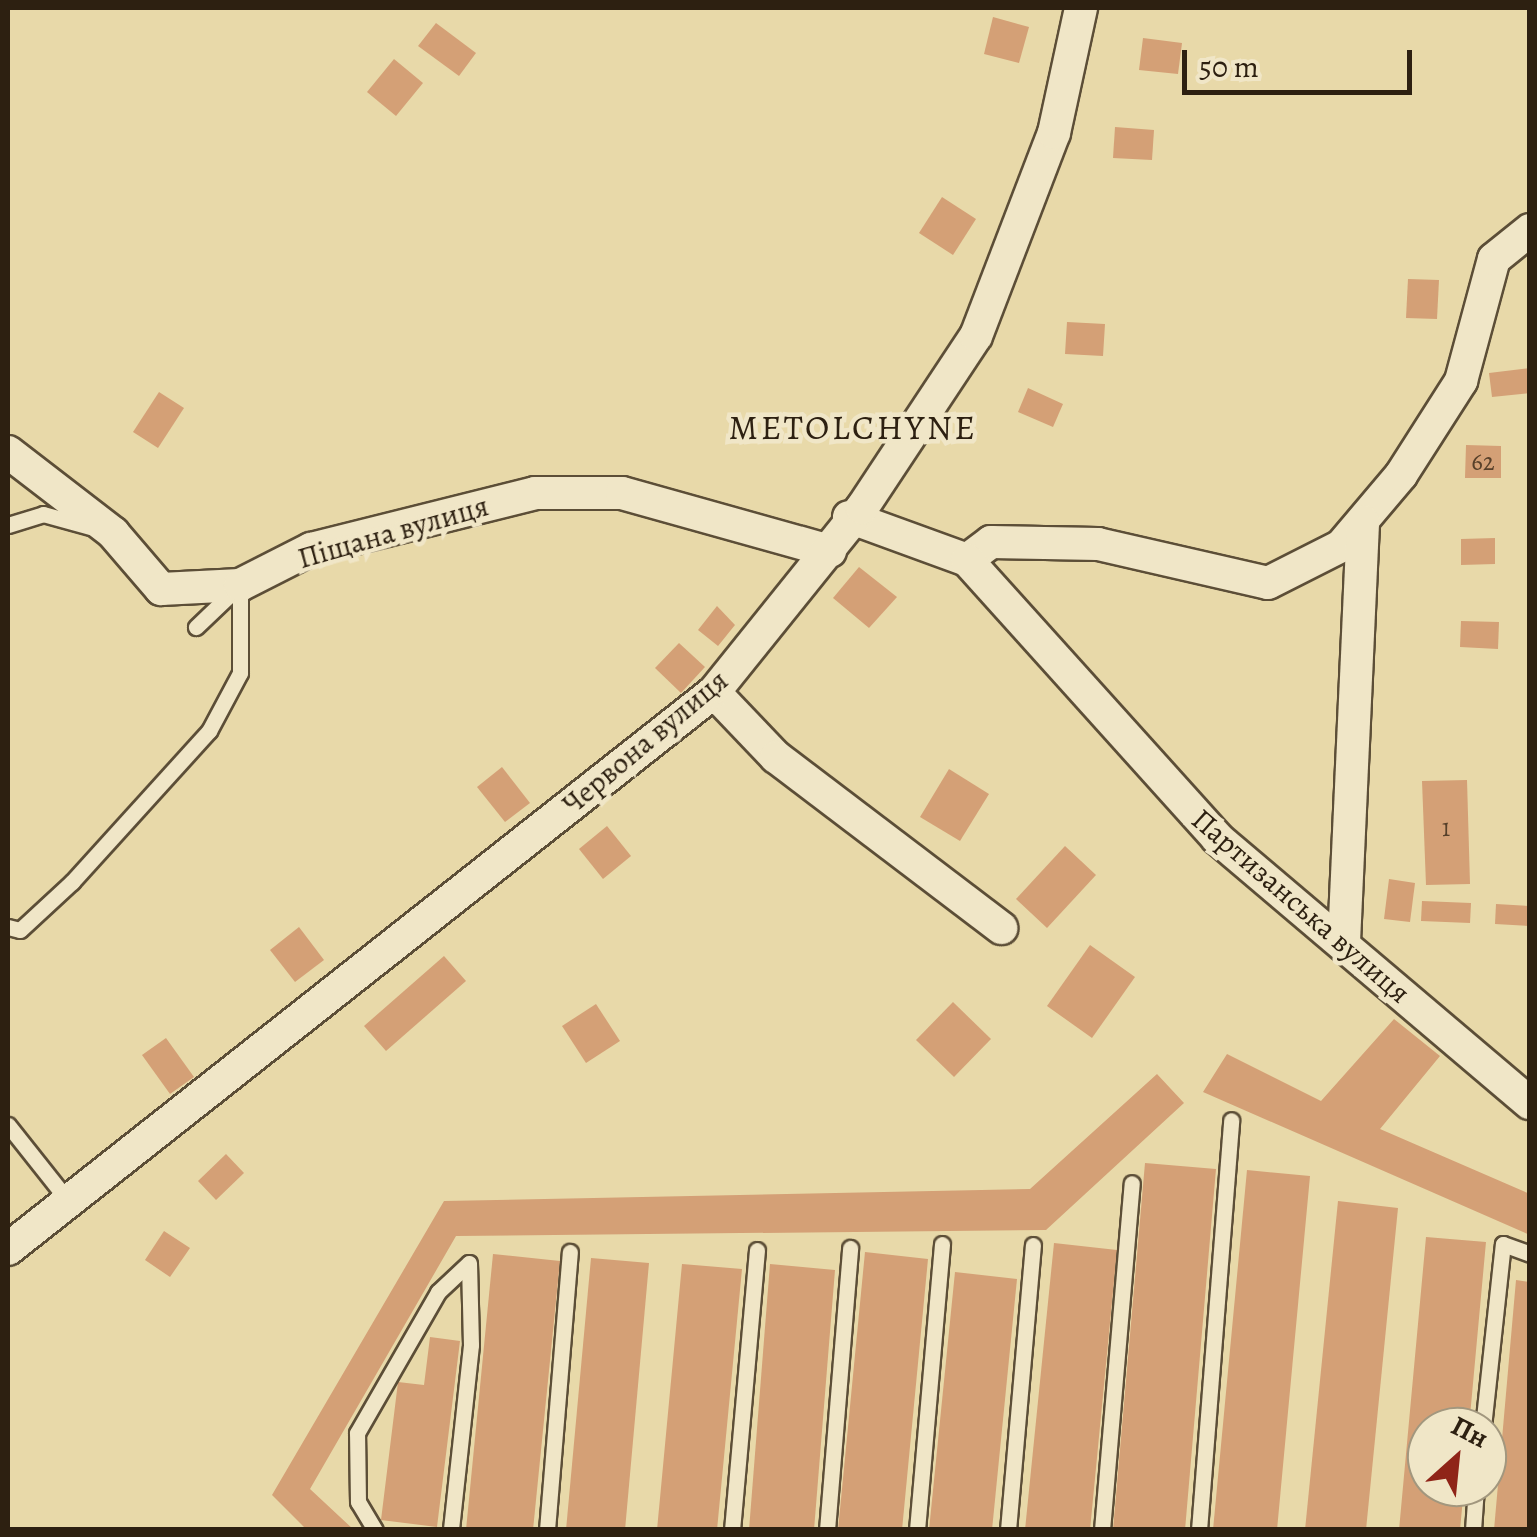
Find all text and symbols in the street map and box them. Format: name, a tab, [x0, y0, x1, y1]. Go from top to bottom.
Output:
scale bar	[1187, 30, 1417, 92]
text: 50 m	[1199, 47, 1259, 87]
district label: METOLCHYNE	[729, 406, 977, 448]
house number: 62	[1471, 447, 1495, 477]
street label: Піщана вулиця	[294, 488, 492, 576]
street label: Червона вулиця	[555, 662, 735, 822]
street label: Партизанська вулиця	[1184, 801, 1418, 1011]
house number: 1	[1442, 813, 1450, 843]
north arrow	[1407, 1407, 1507, 1507]
text: Пн	[1445, 1407, 1495, 1457]

